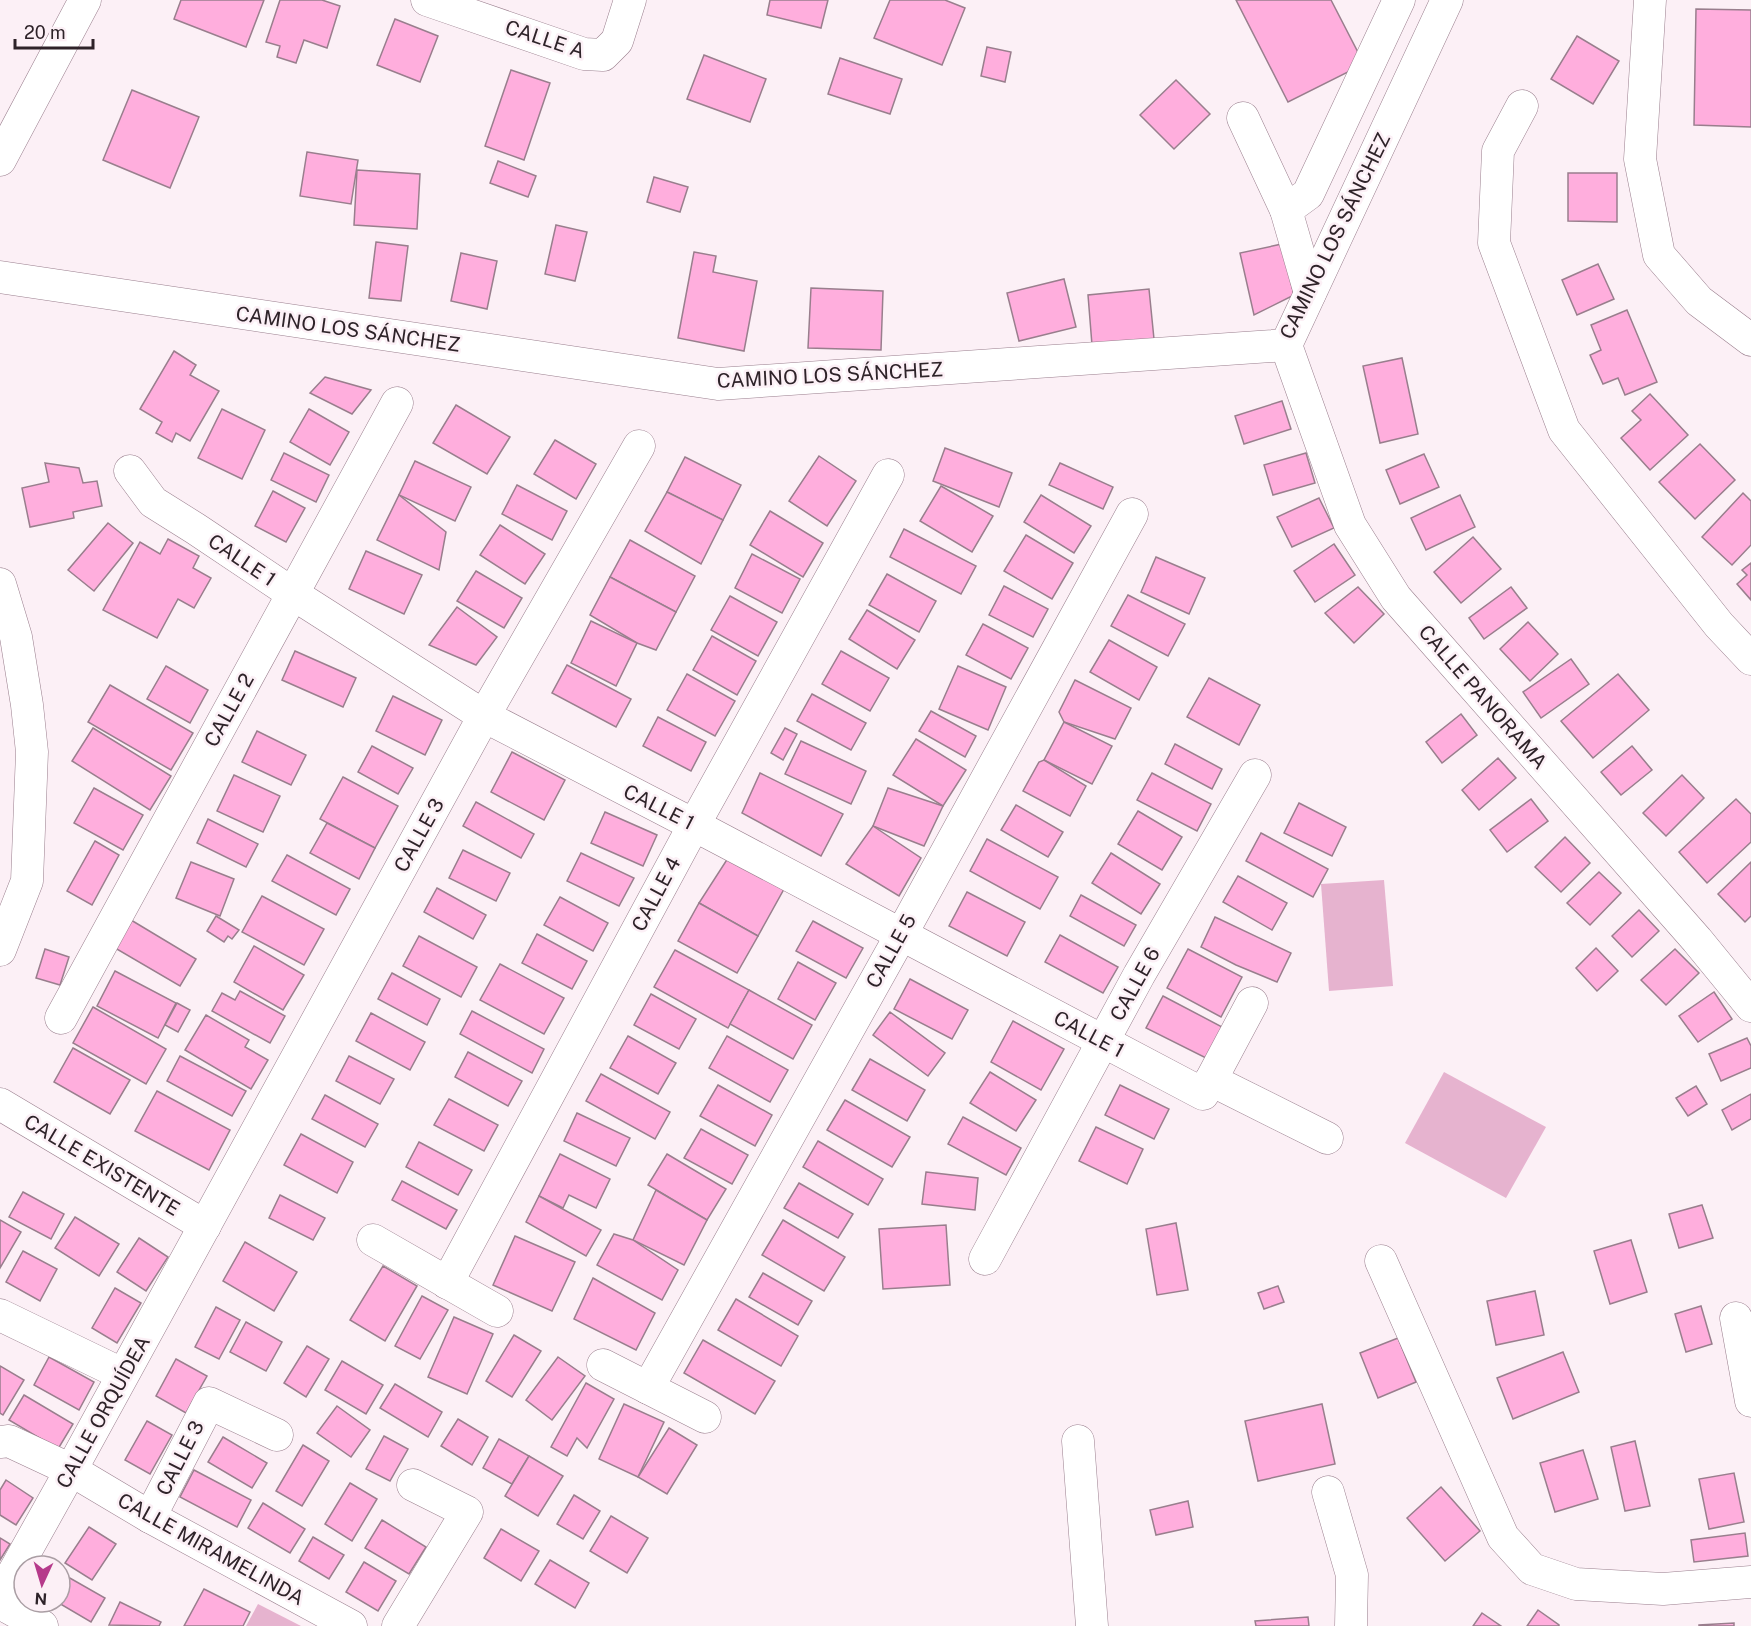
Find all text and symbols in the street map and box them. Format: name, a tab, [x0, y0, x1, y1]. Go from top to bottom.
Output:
scale bar	[15, 12, 93, 50]
street label: CALLE A	[502, 15, 588, 63]
text: 20 m	[24, 22, 66, 43]
street label: CAMINO LOS SÁNCHEZ	[1274, 129, 1395, 343]
street label: CAMINO LOS SÁNCHEZ	[234, 300, 462, 357]
street label: CAMINO LOS SÁNCHEZ	[716, 356, 944, 393]
street label: CALLE 1	[204, 529, 280, 591]
street label: CALLE PANORAMA	[1414, 620, 1552, 774]
street label: CALLE 2	[199, 669, 259, 751]
street label: CALLE 1	[620, 779, 698, 835]
street label: CALLE 3	[389, 794, 449, 876]
street label: CALLE 4	[626, 853, 686, 935]
street label: CALLE 5	[861, 910, 921, 992]
street label: CALLE 6	[1105, 943, 1165, 1025]
street label: CALLE 1	[1050, 1006, 1128, 1062]
street label: CALLE EXISTENTE	[20, 1109, 184, 1221]
street label: CALLE ORQUÍDEA	[50, 1331, 155, 1492]
street label: CALLE 3	[151, 1417, 209, 1499]
street label: CALLE MIRAMELINDA	[114, 1488, 308, 1610]
north arrow	[12, 1554, 72, 1614]
text: N	[34, 1589, 48, 1608]

